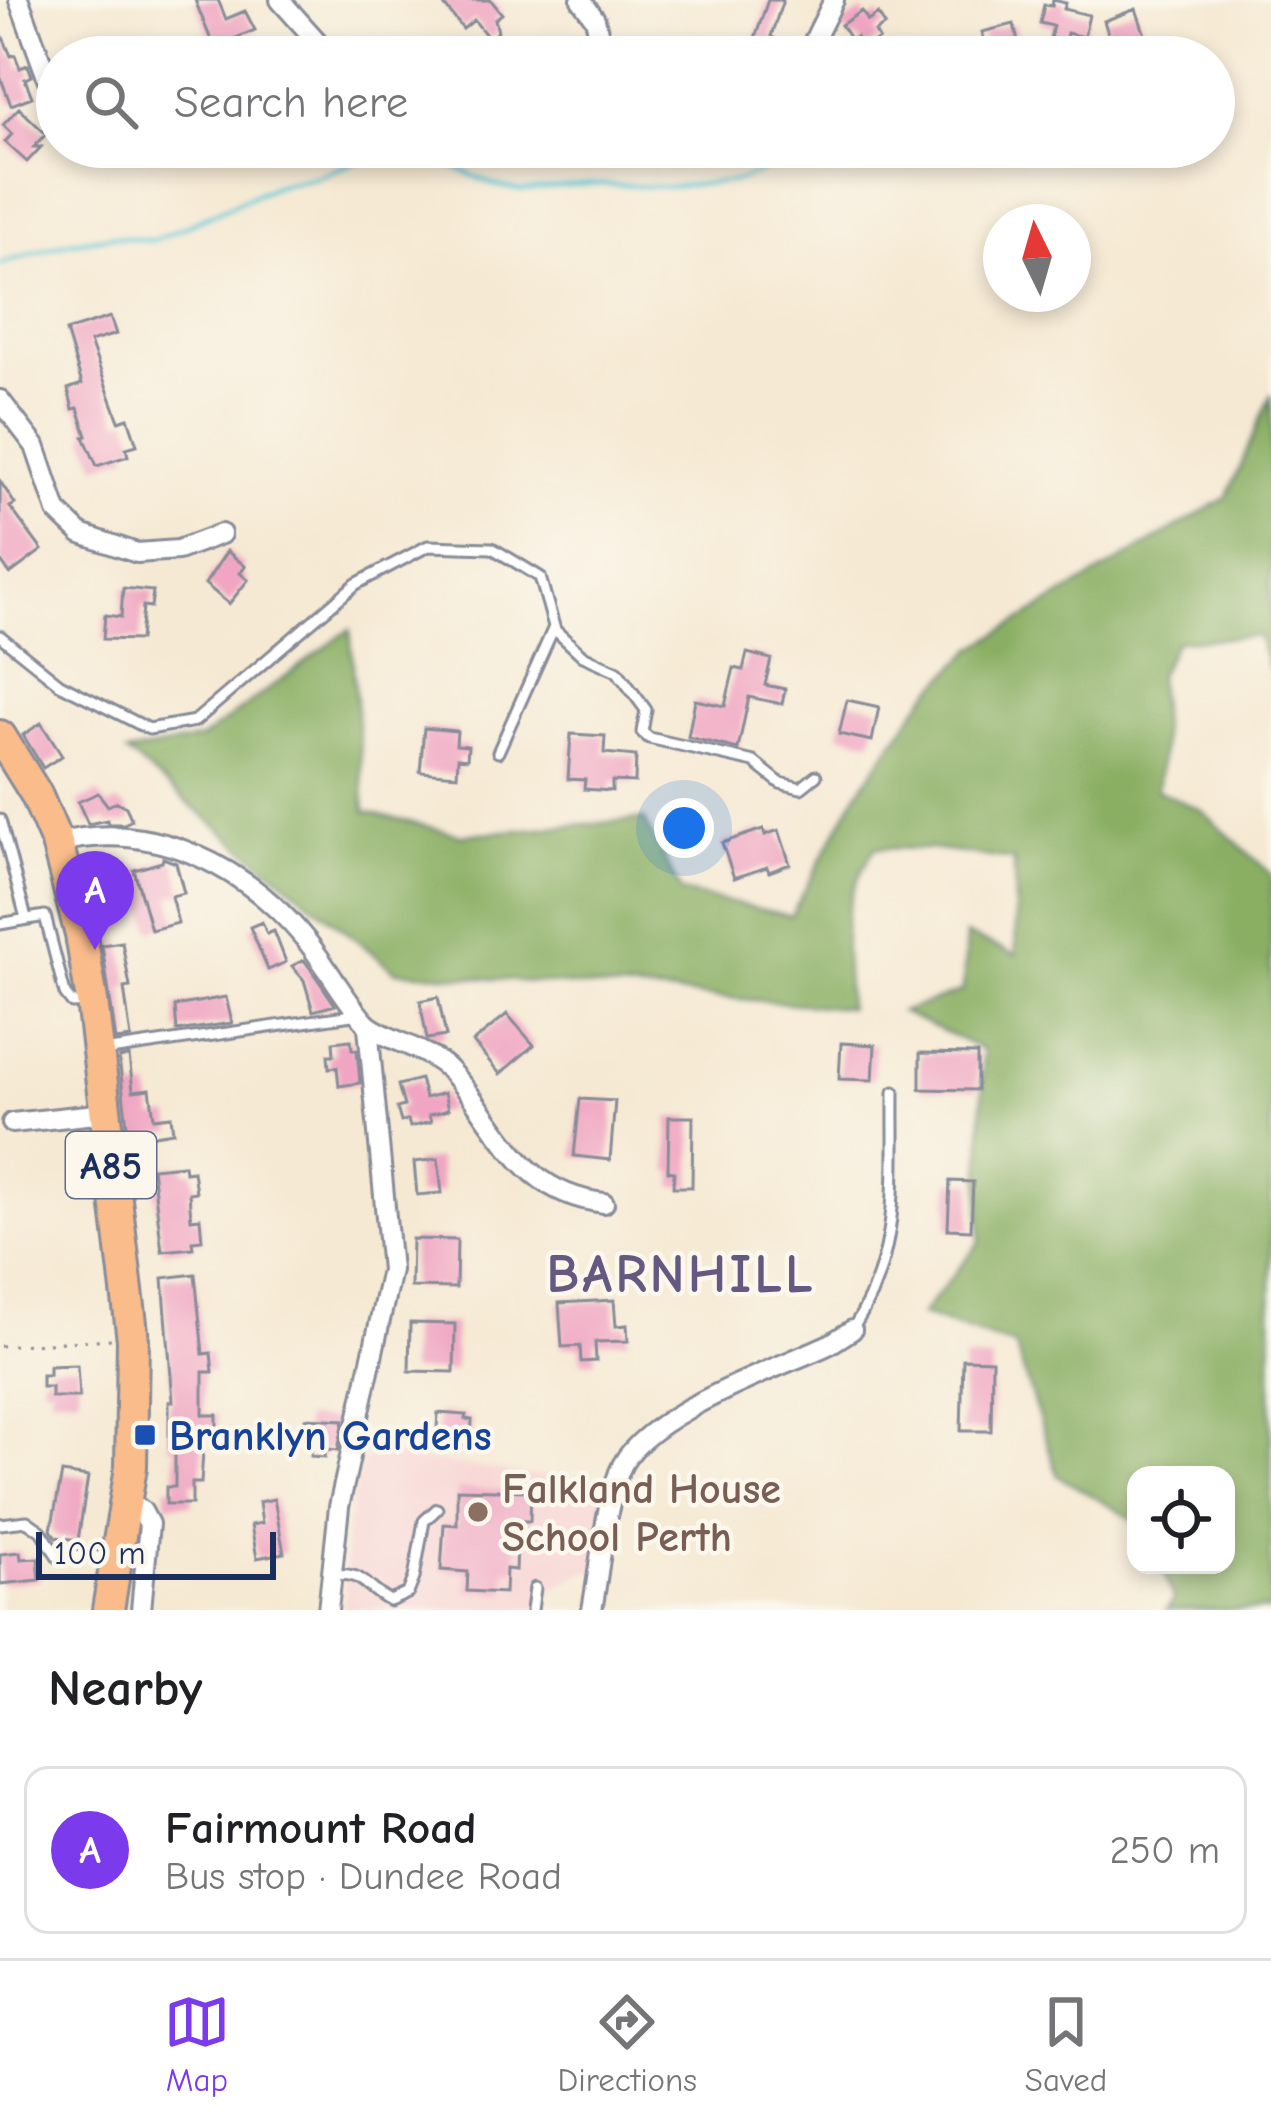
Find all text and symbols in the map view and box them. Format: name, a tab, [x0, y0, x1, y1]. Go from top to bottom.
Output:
search box	[36, 36, 1235, 168]
icon: search	[78, 69, 144, 135]
text: Search here	[174, 76, 408, 128]
north arrow	[983, 204, 1091, 312]
your location	[654, 798, 714, 858]
pin: A	[56, 851, 134, 950]
road number: A85	[66, 1132, 156, 1198]
district label: BARNHILL	[546, 1243, 816, 1306]
place label: Branklyn Gardens	[169, 1412, 492, 1461]
marker: Branklyn Gardens	[132, 1422, 158, 1448]
place label: Falkland House School Perth	[502, 1465, 781, 1562]
map controls	[1127, 1466, 1235, 1574]
button: locate	[1127, 1466, 1235, 1574]
marker: Falkland House School Perth	[465, 1499, 491, 1525]
scale bar	[36, 1526, 276, 1579]
text: 100 m	[54, 1534, 146, 1572]
text: Nearby	[48, 1659, 202, 1718]
text: Fairmount Road	[165, 1802, 477, 1854]
text: A	[79, 1828, 101, 1873]
text: 250 m	[1109, 1828, 1220, 1873]
text: Bus stop · Dundee Road	[165, 1854, 562, 1899]
tab: Map	[164, 1989, 230, 2099]
tab: Directions	[558, 1989, 697, 2099]
tab: Saved	[1025, 1989, 1107, 2099]

